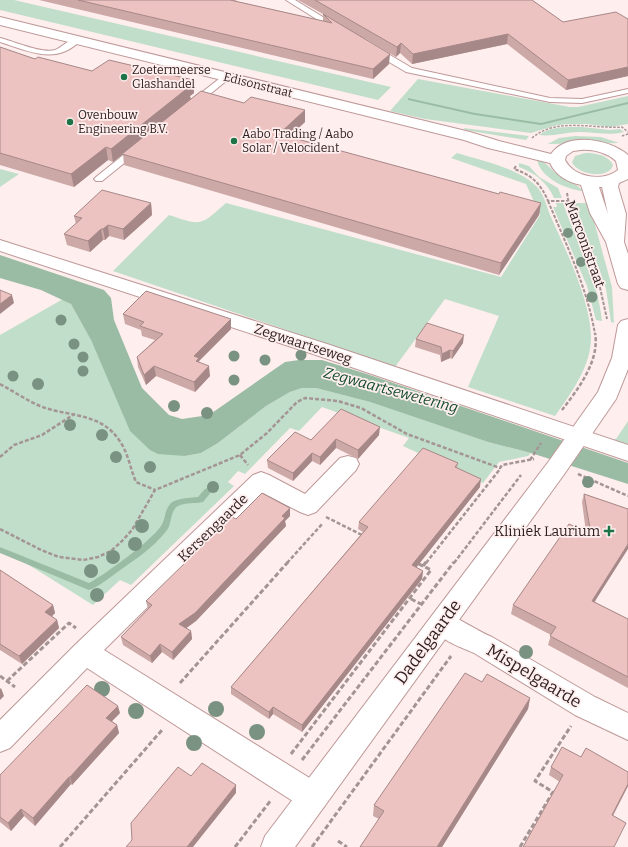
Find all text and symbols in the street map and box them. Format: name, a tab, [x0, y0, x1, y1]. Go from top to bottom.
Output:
place label: Zoetermeerse Glashandel	[132, 63, 211, 91]
street label: Edisonstraat	[222, 70, 295, 100]
marker: Zoetermeerse Glashandel	[119, 72, 129, 82]
place label: Ovenbouw Engineering B.V.	[78, 108, 168, 136]
marker: Ovenbouw Engineering B.V.	[65, 117, 75, 127]
place label: Aabo Trading / Aabo Solar / Velocident	[242, 127, 354, 155]
marker: Aabo Trading / Aabo Solar / Velocident	[229, 136, 239, 146]
street label: Marconistraat	[561, 198, 609, 290]
street label: Zegwaartseweg	[252, 320, 354, 368]
water label: Zegwaartsewetering	[322, 363, 460, 417]
street label: Kersengaarde	[174, 490, 252, 566]
place label: Kliniek Laurium	[494, 523, 601, 540]
marker: Kliniek Laurium	[603, 525, 615, 537]
street label: Dadelgaarde	[390, 595, 466, 689]
street label: Mispelgaarde	[483, 639, 585, 713]

